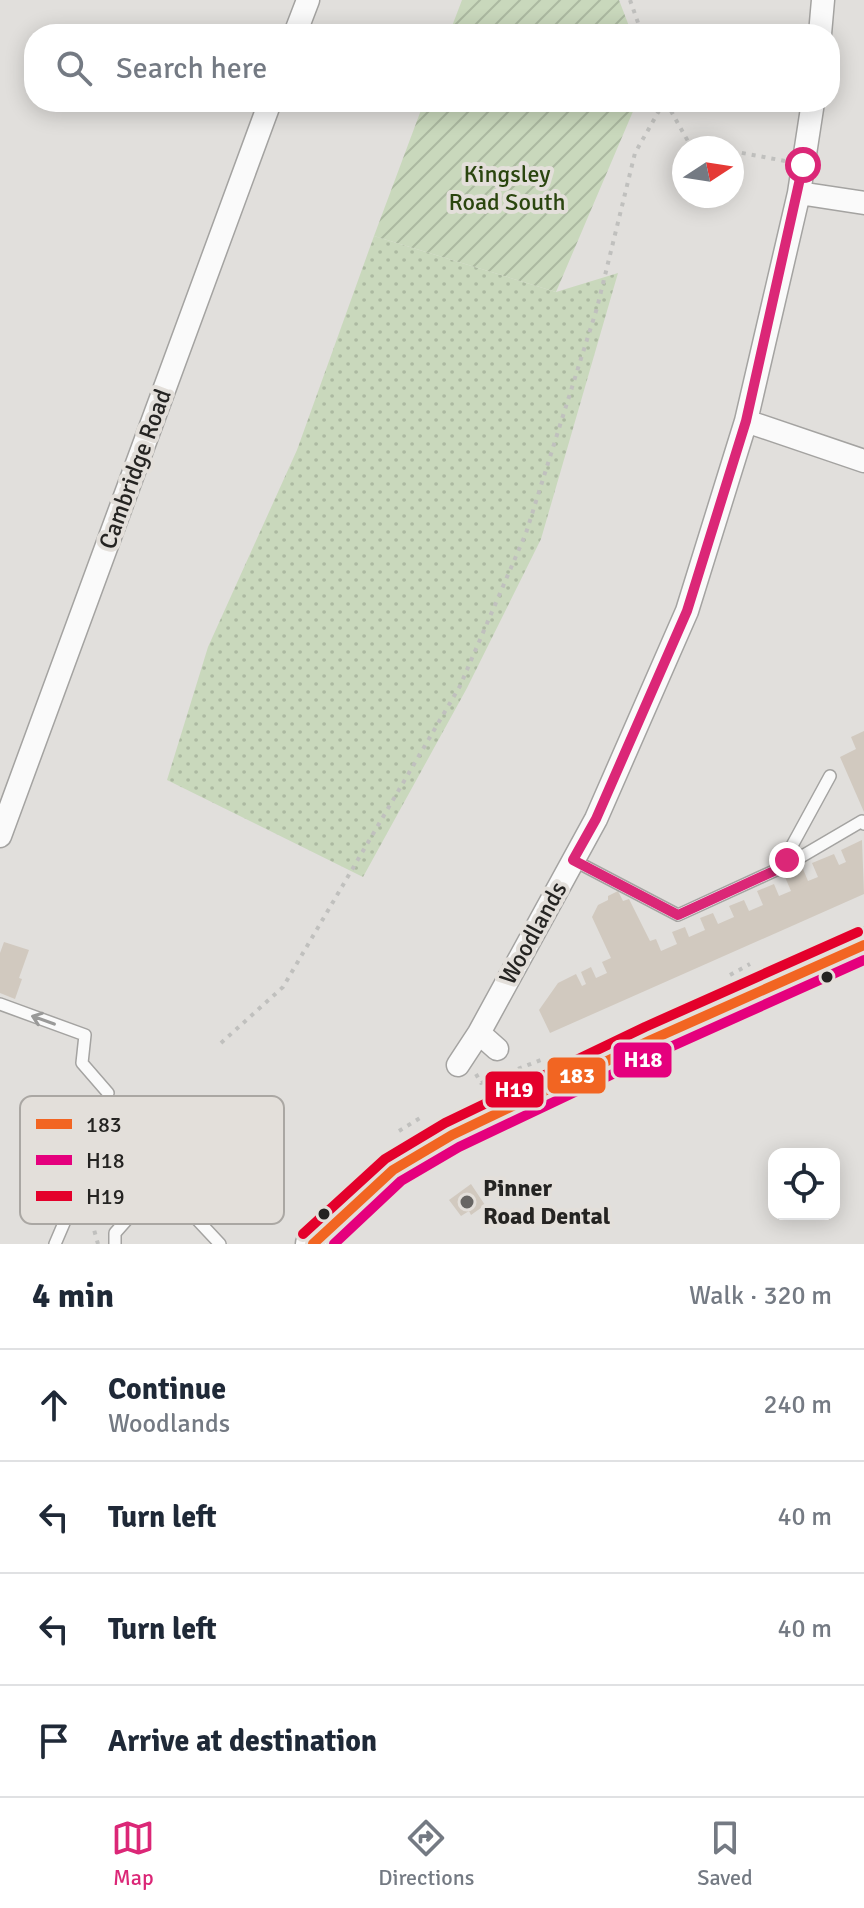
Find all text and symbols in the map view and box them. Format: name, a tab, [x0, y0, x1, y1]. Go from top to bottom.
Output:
search box	[24, 24, 840, 112]
icon: search	[52, 46, 96, 90]
text: Search here	[116, 50, 267, 87]
north arrow	[672, 136, 744, 208]
route start	[785, 147, 821, 183]
park label: Kingsley Road South	[448, 159, 566, 217]
street label: Cambridge Road	[92, 385, 178, 553]
route end	[769, 842, 805, 878]
street label: Woodlands	[493, 876, 573, 990]
unlabelled marker	[819, 969, 835, 985]
one-way arrow	[31, 1012, 55, 1026]
line badge: H18	[612, 1041, 673, 1079]
text: H18	[624, 1046, 663, 1073]
line badge: 183	[546, 1056, 607, 1095]
text: 183	[559, 1062, 595, 1089]
line badge: H19	[484, 1070, 545, 1109]
text: H19	[495, 1076, 534, 1103]
legend	[20, 1096, 284, 1224]
text: 183	[86, 1111, 122, 1138]
text: H18	[86, 1147, 125, 1174]
map controls	[768, 1148, 840, 1220]
button: locate	[768, 1148, 840, 1220]
place label: Pinner Road Dental	[483, 1173, 611, 1231]
text: H19	[86, 1183, 125, 1210]
marker: Pinner Road Dental	[458, 1193, 476, 1211]
unlabelled marker	[316, 1206, 332, 1222]
text: 4 min	[32, 1275, 114, 1317]
text: Walk · 320 m	[689, 1280, 832, 1312]
text: Continue	[108, 1371, 226, 1408]
icon: ahead	[32, 1383, 76, 1427]
text: 240 m	[763, 1389, 832, 1421]
text: Woodlands	[108, 1408, 230, 1440]
icon: left	[32, 1495, 76, 1539]
text: Turn left	[108, 1499, 217, 1536]
text: 40 m	[777, 1501, 832, 1533]
icon: left	[32, 1607, 76, 1651]
text: Turn left	[108, 1611, 217, 1648]
text: 40 m	[777, 1613, 832, 1645]
icon: arrive	[32, 1719, 76, 1763]
text: Arrive at destination	[108, 1723, 377, 1760]
tab: Map	[111, 1816, 155, 1891]
tab: Directions	[378, 1816, 474, 1891]
tab: Saved	[697, 1816, 753, 1891]

